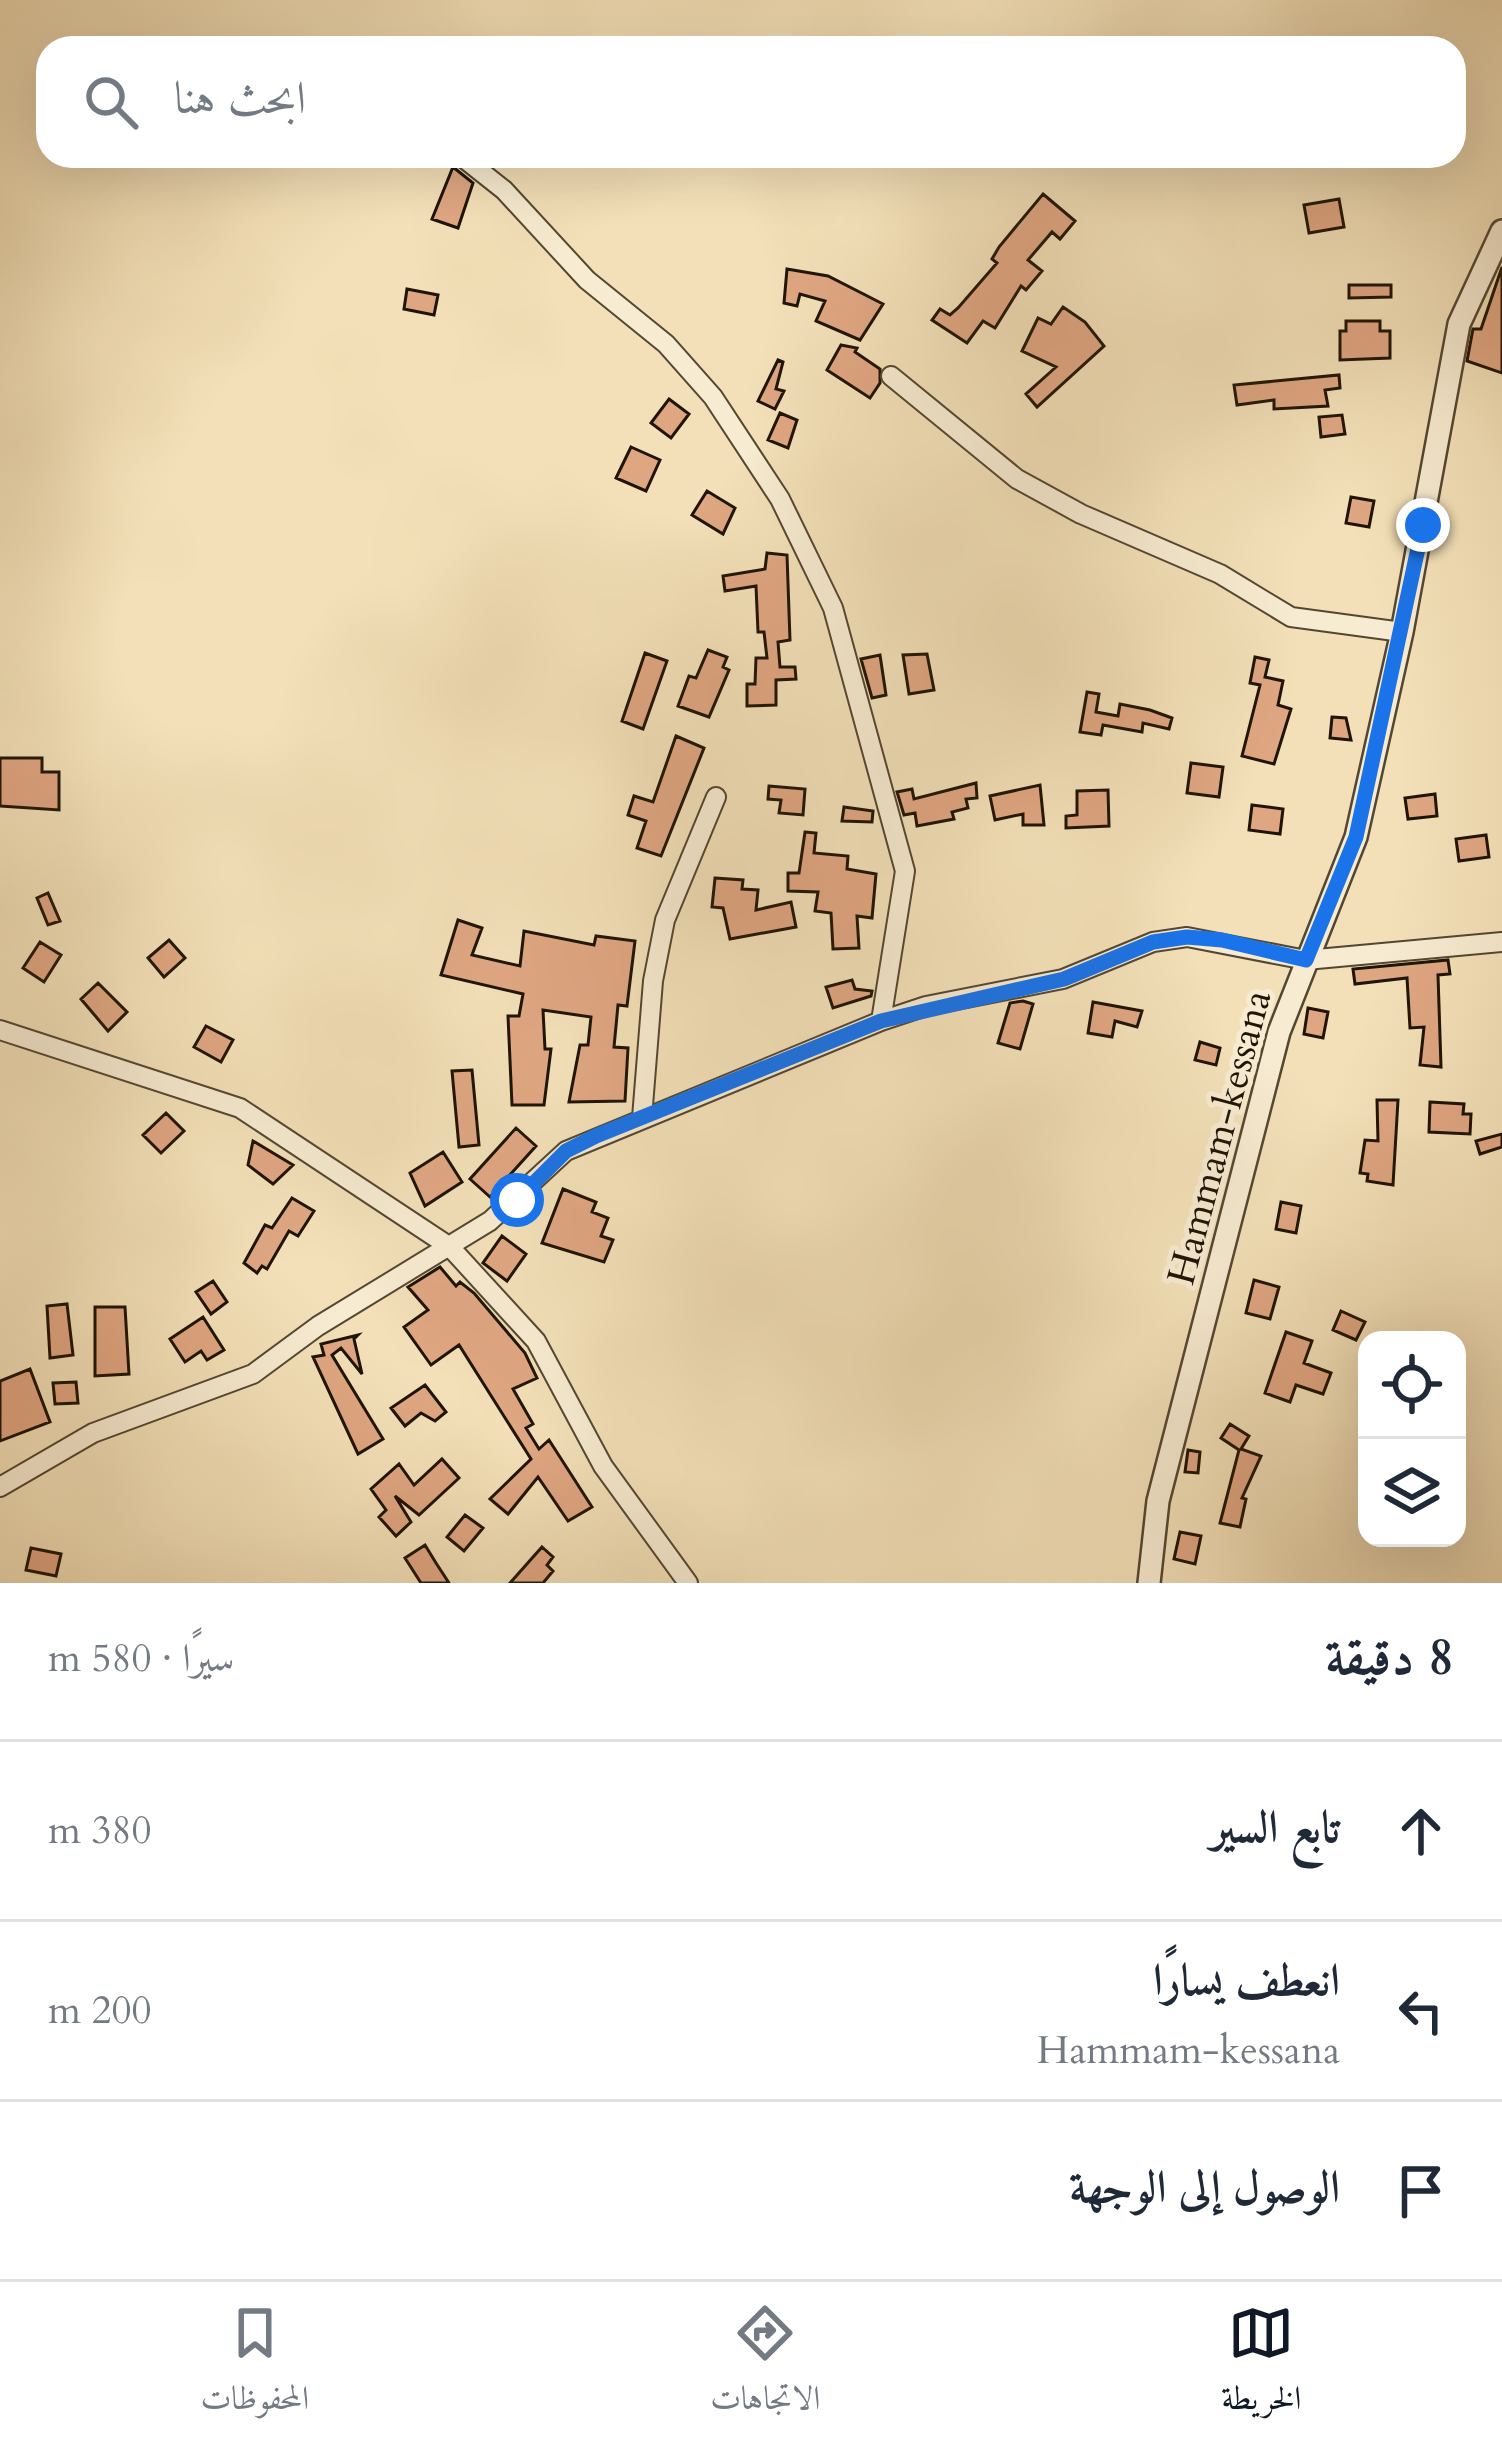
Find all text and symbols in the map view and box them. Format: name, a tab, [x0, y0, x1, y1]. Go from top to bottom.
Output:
search box	[36, 36, 1466, 168]
text: ابحث هنا	[174, 68, 306, 129]
icon: search	[78, 69, 144, 135]
route end	[1396, 498, 1450, 552]
street label: Hammam-kessana	[1155, 984, 1284, 1291]
route start	[490, 1173, 544, 1227]
map controls	[1358, 1331, 1466, 1547]
button: locate	[1358, 1331, 1466, 1439]
button: layers	[1358, 1439, 1466, 1547]
text: 8 دقيقة	[1325, 1623, 1454, 1693]
text: سيرًا · 580 m	[48, 1632, 234, 1685]
text: تابع السير	[1210, 1797, 1340, 1858]
icon: ahead	[1388, 1798, 1454, 1864]
text: 380 m	[48, 1804, 151, 1857]
text: انعطف يسارًا	[1153, 1950, 1340, 2011]
icon: left	[1388, 1978, 1454, 2044]
text: 200 m	[48, 1984, 151, 2037]
text: Hammam-kessana	[1037, 2024, 1340, 2077]
text: الوصول إلى الوجهة	[1069, 2157, 1340, 2218]
icon: arrive	[1388, 2158, 1454, 2224]
tab: المحفوظات	[200, 2300, 309, 2430]
tab: الاتجاهات	[710, 2300, 820, 2430]
tab: الخريطة	[1221, 2300, 1302, 2430]

